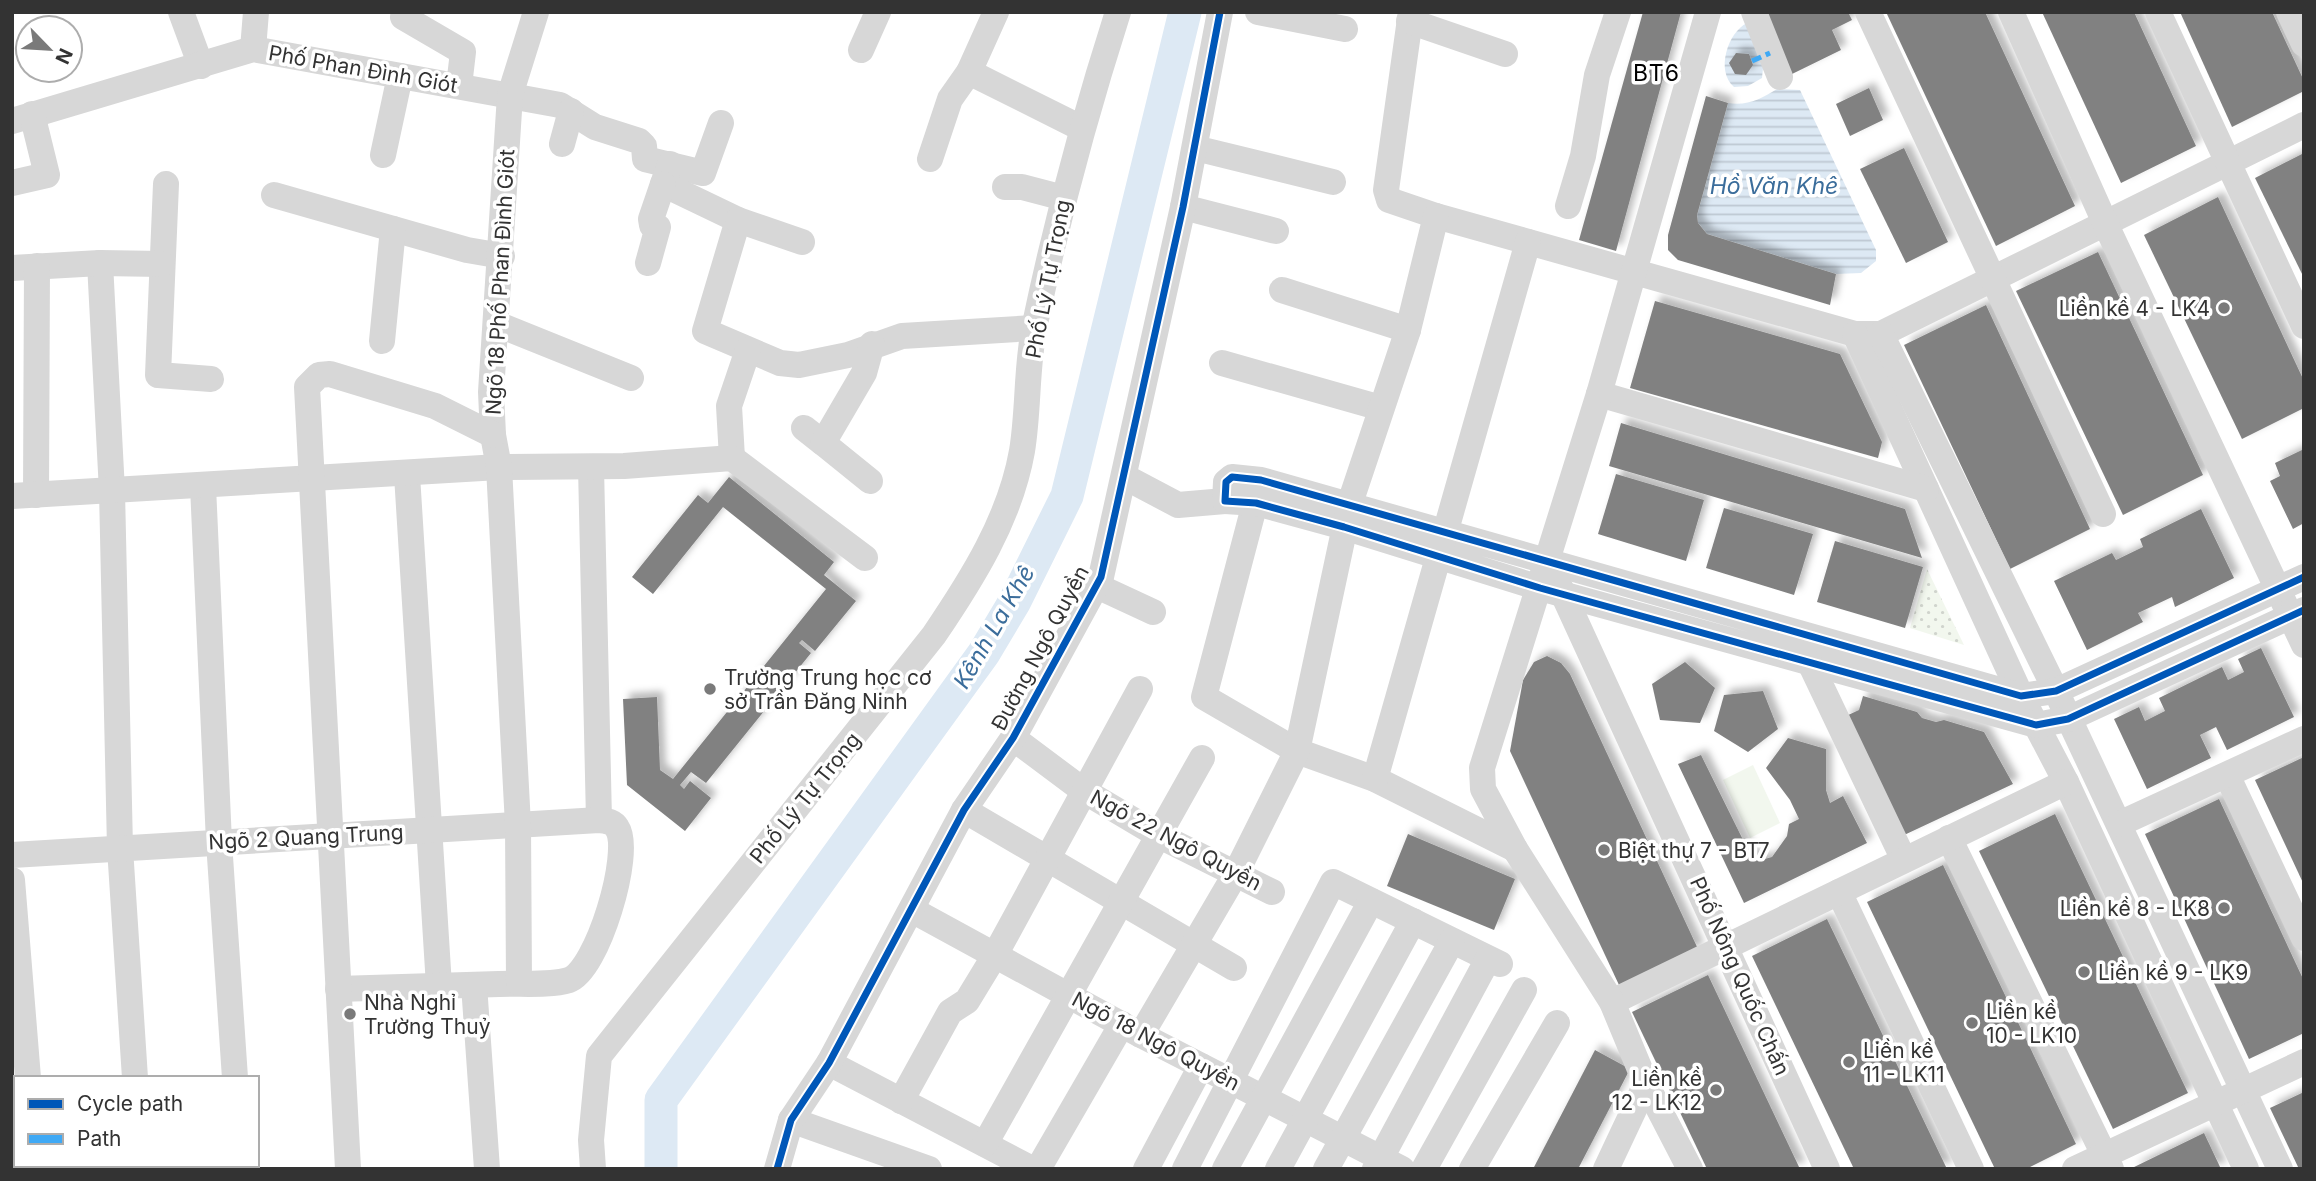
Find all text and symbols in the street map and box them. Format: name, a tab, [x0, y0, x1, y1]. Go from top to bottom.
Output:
north arrow	[14, 14, 84, 84]
street label: Phố Phan Đình Giót	[267, 40, 460, 98]
text: N	[50, 45, 77, 67]
district label: BT6	[1633, 59, 1681, 87]
street label: Ngõ 18 Phố Phan Đình Giót	[481, 148, 519, 416]
water label: Hồ Văn Khê	[1710, 172, 1838, 200]
street label: Phố Lý Tự Trọng	[1020, 197, 1076, 361]
place label: Liền kề 4 - LK4	[2059, 296, 2210, 321]
marker: Liền kề 4 - LK4	[2216, 300, 2232, 316]
water label: Kênh La Khê	[948, 561, 1040, 693]
street label: Đường Ngô Quyền	[986, 561, 1094, 735]
place label: Trường Trung học cơ sở Trần Đăng Ninh	[724, 665, 932, 714]
marker: Trường Trung học cơ sở Trần Đăng Ninh	[702, 681, 718, 697]
street label: Phố Lý Tự Trọng	[745, 727, 865, 869]
street label: Ngõ 22 Ngô Quyền	[1086, 784, 1266, 896]
street label: Ngõ 2 Quang Trung	[208, 819, 404, 855]
place label: Biệt thự 7 - BT7	[1618, 838, 1770, 863]
marker: Biệt thự 7 - BT7	[1596, 842, 1612, 858]
street label: Phố Nông Quốc Chấn	[1685, 873, 1795, 1079]
place label: Liền kề 8 - LK8	[2060, 896, 2210, 921]
marker: Liền kề 8 - LK8	[2216, 900, 2232, 916]
place label: Liền kề 9 - LK9	[2098, 960, 2248, 985]
marker: Liền kề 9 - LK9	[2076, 964, 2092, 980]
street label: Ngõ 18 Ngô Quyền	[1068, 986, 1244, 1096]
place label: Nhà Nghỉ Trường Thuỷ	[364, 990, 491, 1039]
place label: Liền kề 10 - LK10	[1986, 999, 2077, 1048]
marker: Nhà Nghỉ Trường Thuỷ	[342, 1006, 358, 1022]
marker: Liền kề 10 - LK10	[1964, 1015, 1980, 1031]
place label: Liền kề 11 - LK11	[1863, 1038, 1945, 1087]
marker: Liền kề 11 - LK11	[1841, 1054, 1857, 1070]
place label: Liền kề 12 - LK12	[1612, 1066, 1702, 1115]
legend	[14, 1076, 259, 1167]
marker: Liền kề 12 - LK12	[1708, 1082, 1724, 1098]
text: Cycle path	[77, 1091, 183, 1116]
text: Path	[77, 1126, 122, 1151]

